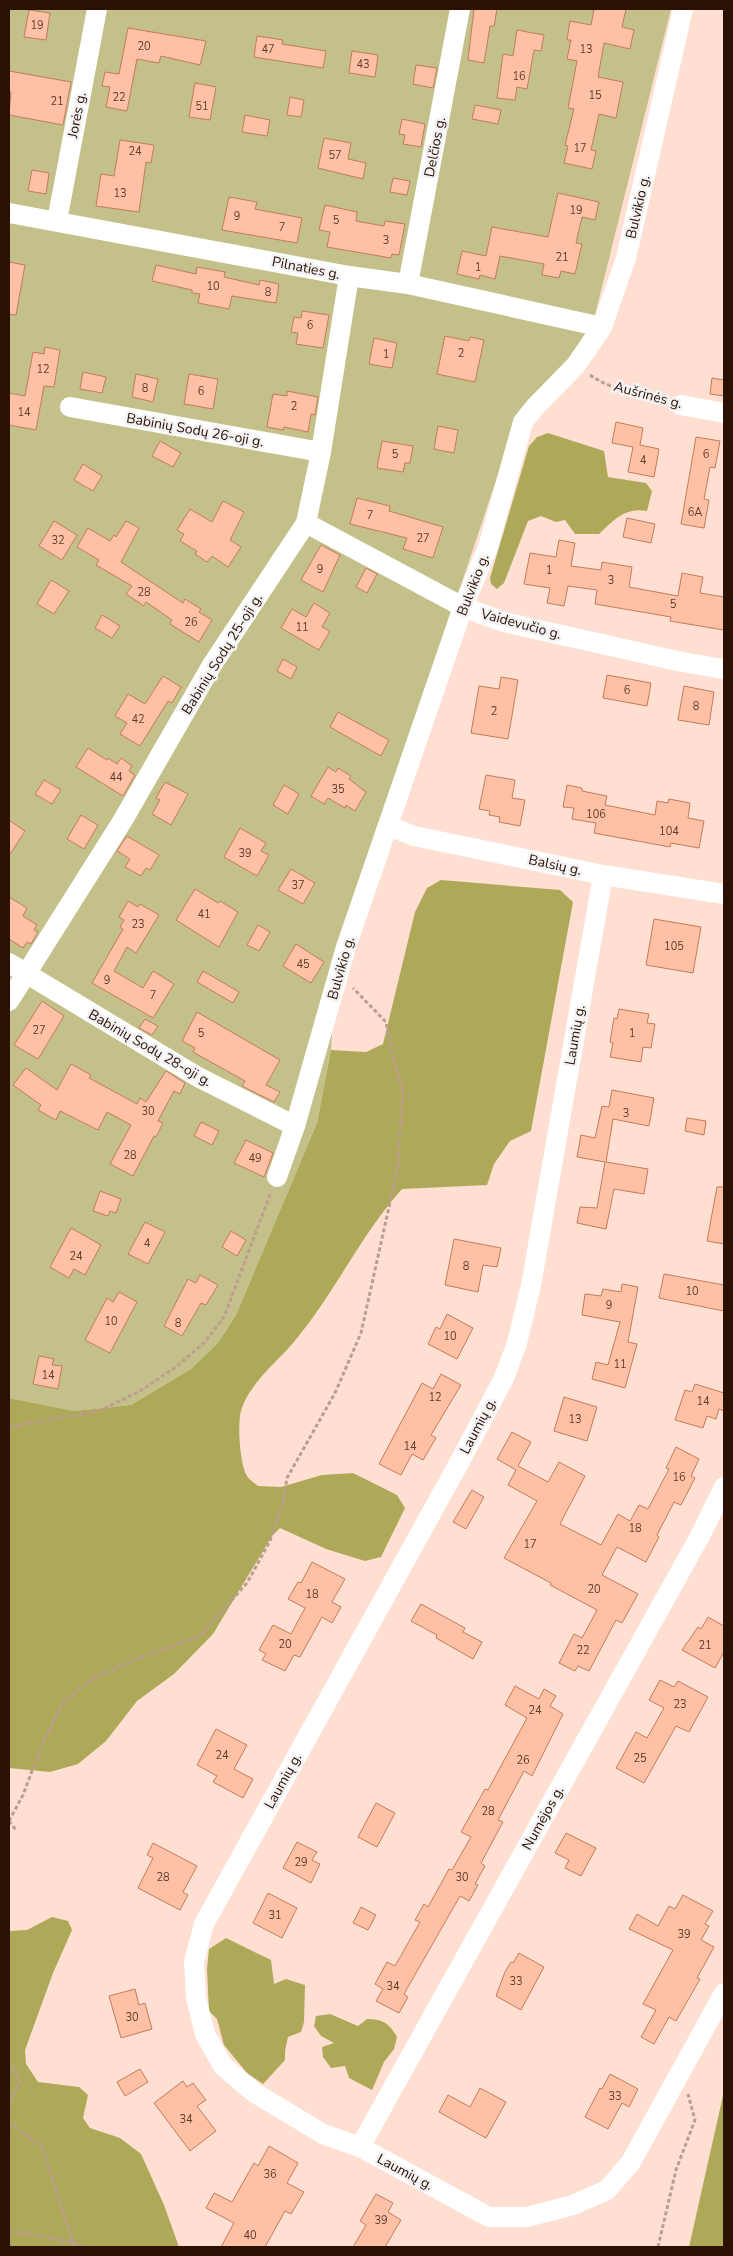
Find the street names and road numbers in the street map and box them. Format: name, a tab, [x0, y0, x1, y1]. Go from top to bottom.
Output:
street label: Jorės g.	[63, 90, 91, 141]
street label: Delčios g.	[420, 115, 450, 179]
street label: Bulvikio g.	[621, 173, 655, 241]
street label: Pilnaties g.	[270, 252, 342, 284]
street label: Aušrinės g.	[612, 377, 684, 413]
street label: Babinių Sodų 26-oji g.	[125, 409, 265, 451]
street label: Bulvikio g.	[453, 551, 493, 619]
street label: Babinių Sodų 25-oji g.	[177, 590, 267, 718]
street label: Vaidevučio g.	[478, 604, 563, 644]
street label: Balsių g.	[527, 850, 583, 880]
street label: Bulvikio g.	[323, 934, 359, 1002]
street label: Laumių g.	[560, 1003, 590, 1067]
street label: Babinių Sodų 28-oji g.	[85, 1005, 215, 1091]
street label: Laumių g.	[455, 1395, 501, 1457]
street label: Laumių g.	[260, 1750, 306, 1812]
street label: Numėjos g.	[518, 1783, 568, 1853]
street label: Laumių g.	[374, 2149, 436, 2195]

